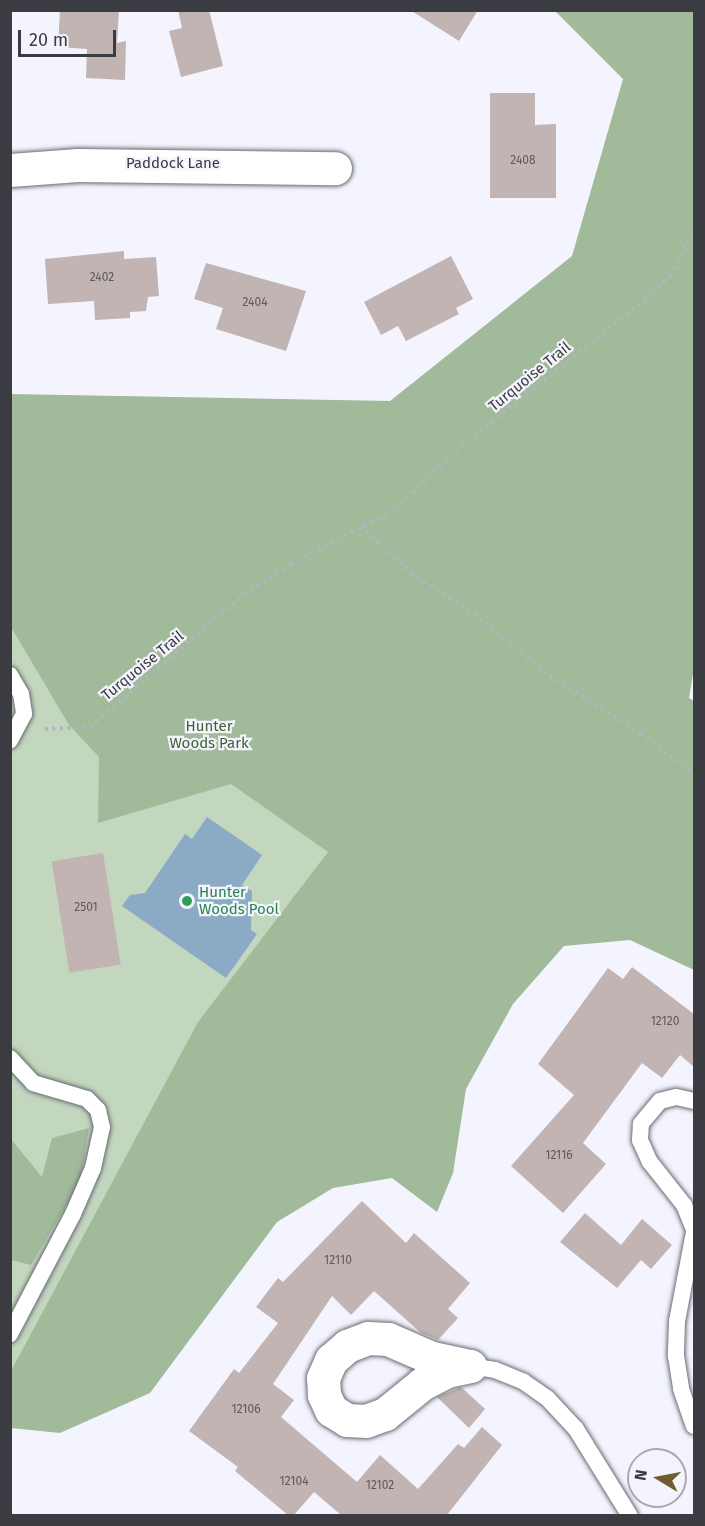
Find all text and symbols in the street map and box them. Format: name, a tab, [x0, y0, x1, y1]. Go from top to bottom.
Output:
scale bar	[21, 18, 118, 56]
text: 20 m	[29, 29, 68, 51]
house number: 2408	[510, 154, 536, 168]
street label: Paddock Lane	[126, 155, 220, 173]
house number: 2402	[90, 271, 114, 285]
house number: 2404	[242, 296, 268, 310]
street label: Turquoise Trail	[485, 338, 575, 416]
street label: Turquoise Trail	[98, 627, 188, 705]
park label: Hunter Woods Park	[169, 717, 249, 752]
place label: Hunter Woods Pool	[199, 883, 279, 918]
marker: Hunter Woods Pool	[180, 894, 194, 908]
house number: 2501	[74, 901, 98, 915]
house number: 12120	[651, 1015, 679, 1029]
house number: 12116	[545, 1149, 573, 1163]
house number: 12110	[324, 1254, 352, 1268]
house number: 12106	[231, 1403, 261, 1417]
north arrow	[627, 1448, 687, 1508]
text: N	[630, 1468, 651, 1482]
house number: 12104	[279, 1475, 309, 1489]
house number: 12102	[366, 1479, 394, 1493]

